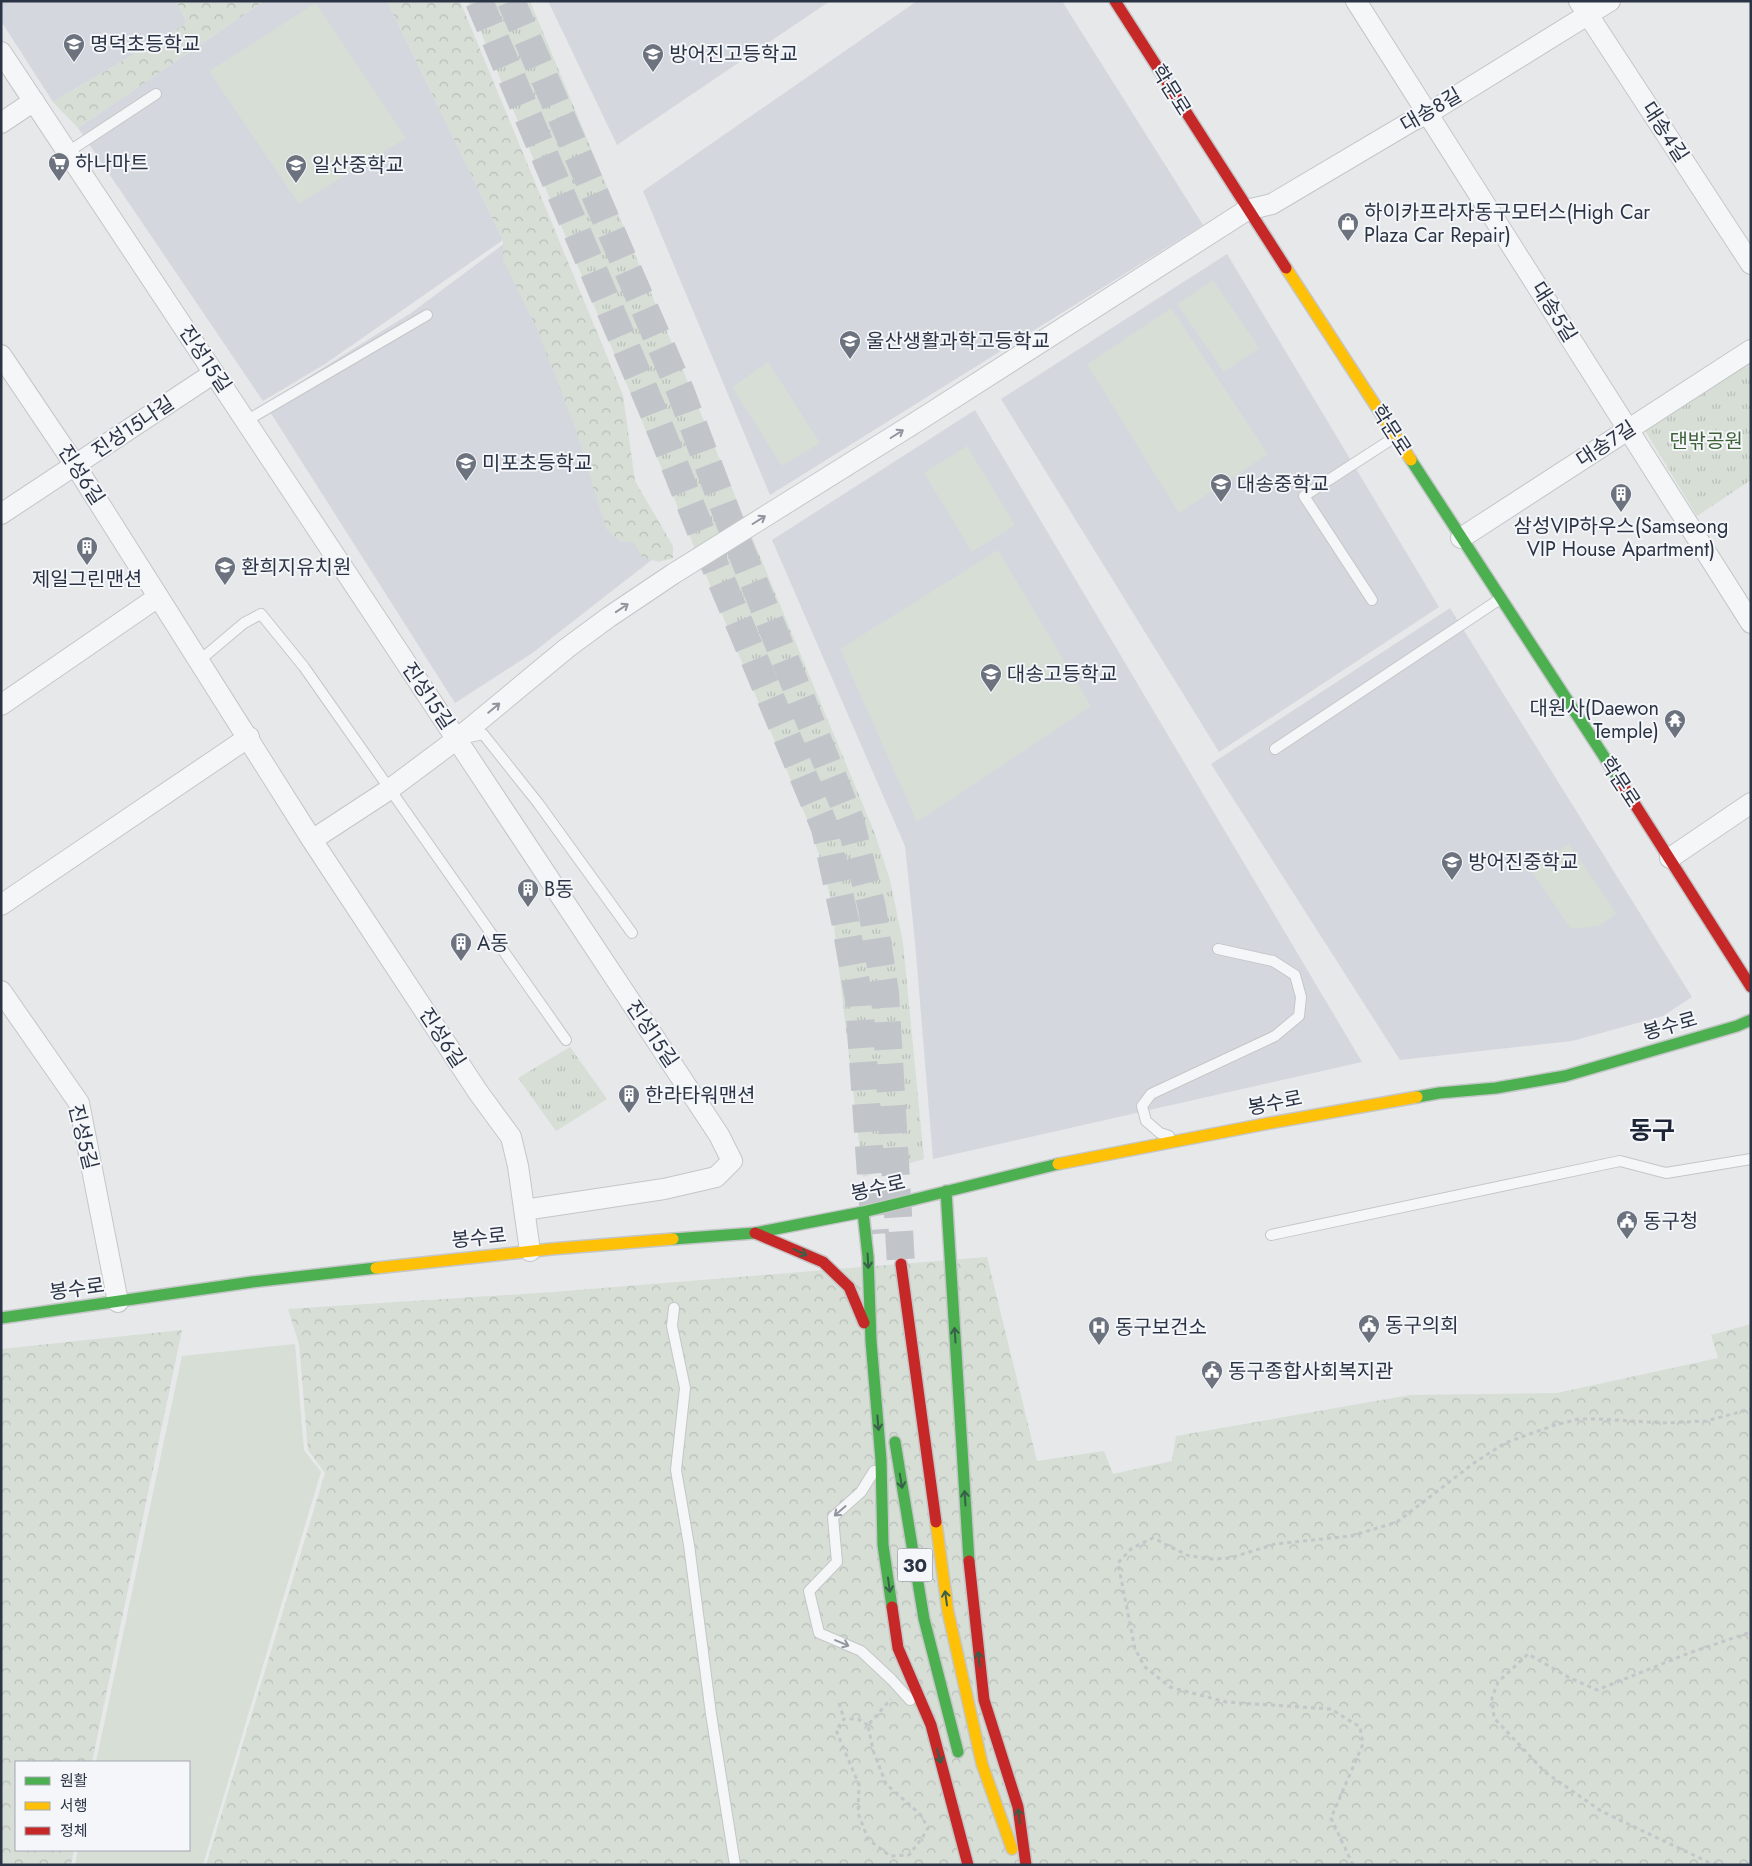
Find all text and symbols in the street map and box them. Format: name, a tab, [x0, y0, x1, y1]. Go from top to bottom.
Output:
place label: 명덕초등학교	[90, 30, 200, 59]
school or university icon: 명덕초등학교	[62, 32, 86, 63]
place label: 방어진고등학교	[669, 40, 798, 69]
school or university icon: 방어진고등학교	[641, 42, 665, 73]
street label: 학문로	[1144, 59, 1198, 121]
street label: 대송8길	[1395, 81, 1467, 139]
street label: 대송4길	[1635, 96, 1695, 168]
place label: 하나마트	[75, 149, 149, 178]
supermarket icon: 하나마트	[47, 151, 71, 182]
place label: 일산중학교	[312, 151, 404, 180]
school or university icon: 일산중학교	[284, 153, 308, 184]
place label: 하이카프라자동구모터스(High Car Plaza Car Repair)	[1364, 198, 1650, 250]
shop icon: 하이카프라자동구모터스(High Car Plaza Car Repair)	[1336, 211, 1360, 242]
street label: 대송5길	[1524, 276, 1584, 348]
street label: 진성15길	[172, 320, 238, 398]
place label: 울산생활과학고등학교	[866, 327, 1050, 356]
school or university icon: 울산생활과학고등학교	[838, 329, 862, 360]
street label: 진성15나길	[86, 389, 180, 465]
street label: 학문로	[1364, 399, 1418, 461]
street label: 대송7길	[1571, 414, 1641, 474]
park label: 댄밖공원	[1669, 427, 1743, 456]
one-way arrow	[889, 429, 903, 439]
street label: 진성6길	[51, 439, 111, 511]
place label: 미포초등학교	[482, 449, 592, 478]
school or university icon: 미포초등학교	[454, 451, 478, 482]
place label: 대송중학교	[1237, 470, 1329, 499]
school or university icon: 대송중학교	[1209, 472, 1233, 503]
building icon: 삼성VIP하우스(Samseong VIP House Apartment)	[1609, 482, 1633, 513]
place label: 삼성VIP하우스(Samseong VIP House Apartment)	[1514, 512, 1728, 564]
one-way arrow	[751, 515, 765, 525]
building icon: 제일그린맨션	[75, 535, 99, 566]
place label: 환희지유치원	[241, 553, 351, 582]
school or university icon: 환희지유치원	[213, 555, 237, 586]
place label: 제일그린맨션	[32, 565, 142, 594]
one-way arrow	[615, 603, 629, 613]
street label: 진성15길	[395, 657, 461, 735]
place label: 대송고등학교	[1007, 660, 1117, 689]
school or university icon: 대송고등학교	[979, 662, 1003, 693]
place label: 대원사(Daewon Temple)	[1530, 694, 1659, 746]
one-way arrow	[488, 703, 501, 714]
temple icon: 대원사(Daewon Temple)	[1663, 708, 1687, 739]
street label: 학문로	[1593, 751, 1647, 813]
place label: 방어진중학교	[1468, 848, 1578, 877]
school or university icon: 방어진중학교	[1440, 850, 1464, 881]
place label: B동	[544, 875, 574, 904]
building icon: B동	[516, 877, 540, 908]
place label: A동	[477, 929, 509, 958]
building icon: A동	[449, 931, 473, 962]
street label: 진성15길	[619, 995, 685, 1073]
street label: 진성6길	[412, 1002, 472, 1074]
street label: 봉수로	[1639, 1004, 1701, 1048]
place label: 한라타워맨션	[645, 1081, 755, 1110]
building icon: 한라타워맨션	[617, 1083, 641, 1114]
street label: 봉수로	[1245, 1083, 1305, 1123]
street label: 진성5길	[61, 1101, 105, 1173]
district label: 동구	[1629, 1112, 1675, 1148]
street label: 봉수로	[848, 1168, 908, 1208]
place label: 동구청	[1643, 1207, 1698, 1236]
public building icon: 동구청	[1615, 1209, 1639, 1240]
street label: 봉수로	[450, 1221, 508, 1255]
one-way arrow	[792, 1247, 807, 1257]
one-way arrow	[863, 1253, 872, 1269]
street label: 봉수로	[48, 1271, 106, 1307]
place label: 동구의회	[1385, 1311, 1459, 1340]
place label: 동구보건소	[1115, 1313, 1207, 1342]
public building icon: 동구의회	[1357, 1313, 1381, 1344]
hospital icon: 동구보건소	[1087, 1315, 1111, 1346]
one-way arrow	[951, 1328, 960, 1344]
place label: 동구종합사회복지관	[1228, 1357, 1394, 1386]
public building icon: 동구종합사회복지관	[1200, 1359, 1224, 1390]
one-way arrow	[873, 1415, 882, 1431]
one-way arrow	[896, 1473, 906, 1489]
one-way arrow	[961, 1490, 970, 1506]
one-way arrow	[833, 1505, 846, 1517]
road number: 30	[898, 1548, 932, 1582]
one-way arrow	[884, 1577, 894, 1593]
one-way arrow	[941, 1591, 951, 1607]
one-way arrow	[834, 1638, 849, 1648]
one-way arrow	[974, 1652, 984, 1668]
one-way arrow	[935, 1748, 945, 1764]
legend	[15, 1761, 190, 1851]
text: 원활	[60, 1770, 88, 1792]
text: 서행	[60, 1795, 88, 1817]
one-way arrow	[1014, 1809, 1024, 1825]
text: 정체	[60, 1820, 88, 1842]

